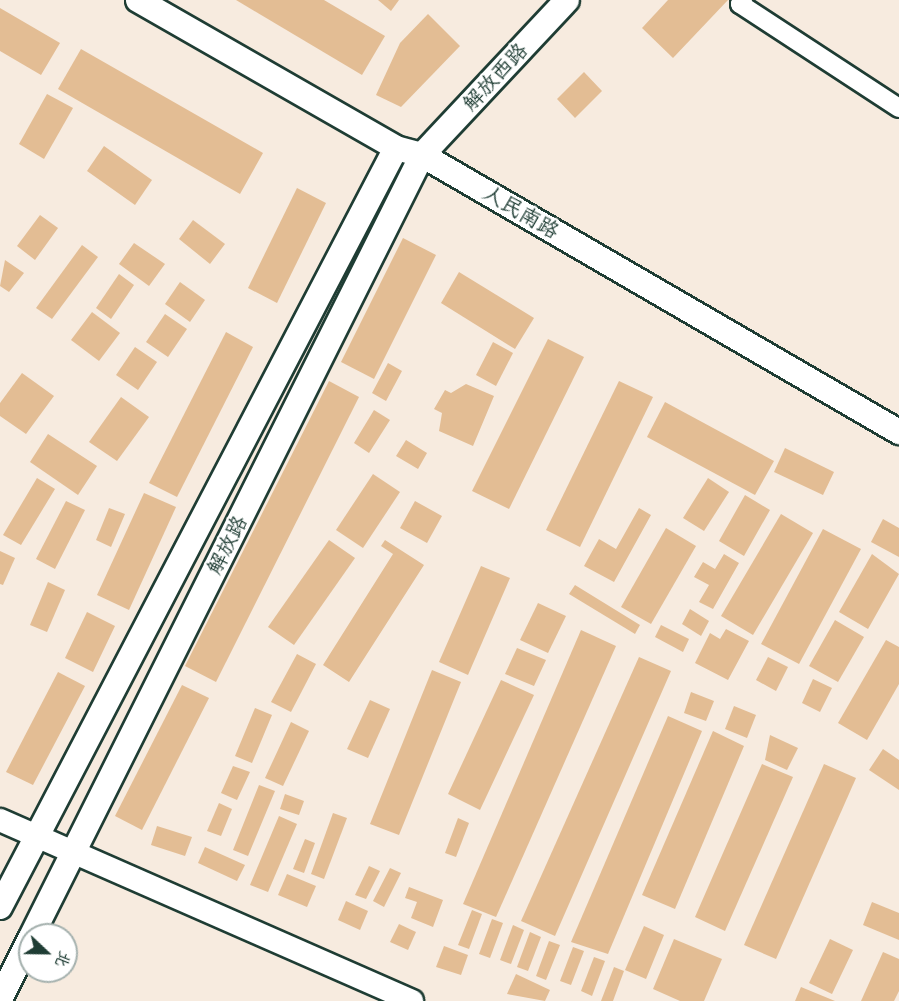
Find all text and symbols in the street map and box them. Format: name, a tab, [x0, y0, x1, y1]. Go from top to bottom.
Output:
street label: 解放西路	[457, 38, 533, 116]
street label: 人民南路	[478, 180, 564, 244]
street label: 解放路	[201, 511, 253, 579]
north arrow	[18, 923, 78, 983]
text: 北	[51, 948, 75, 970]

